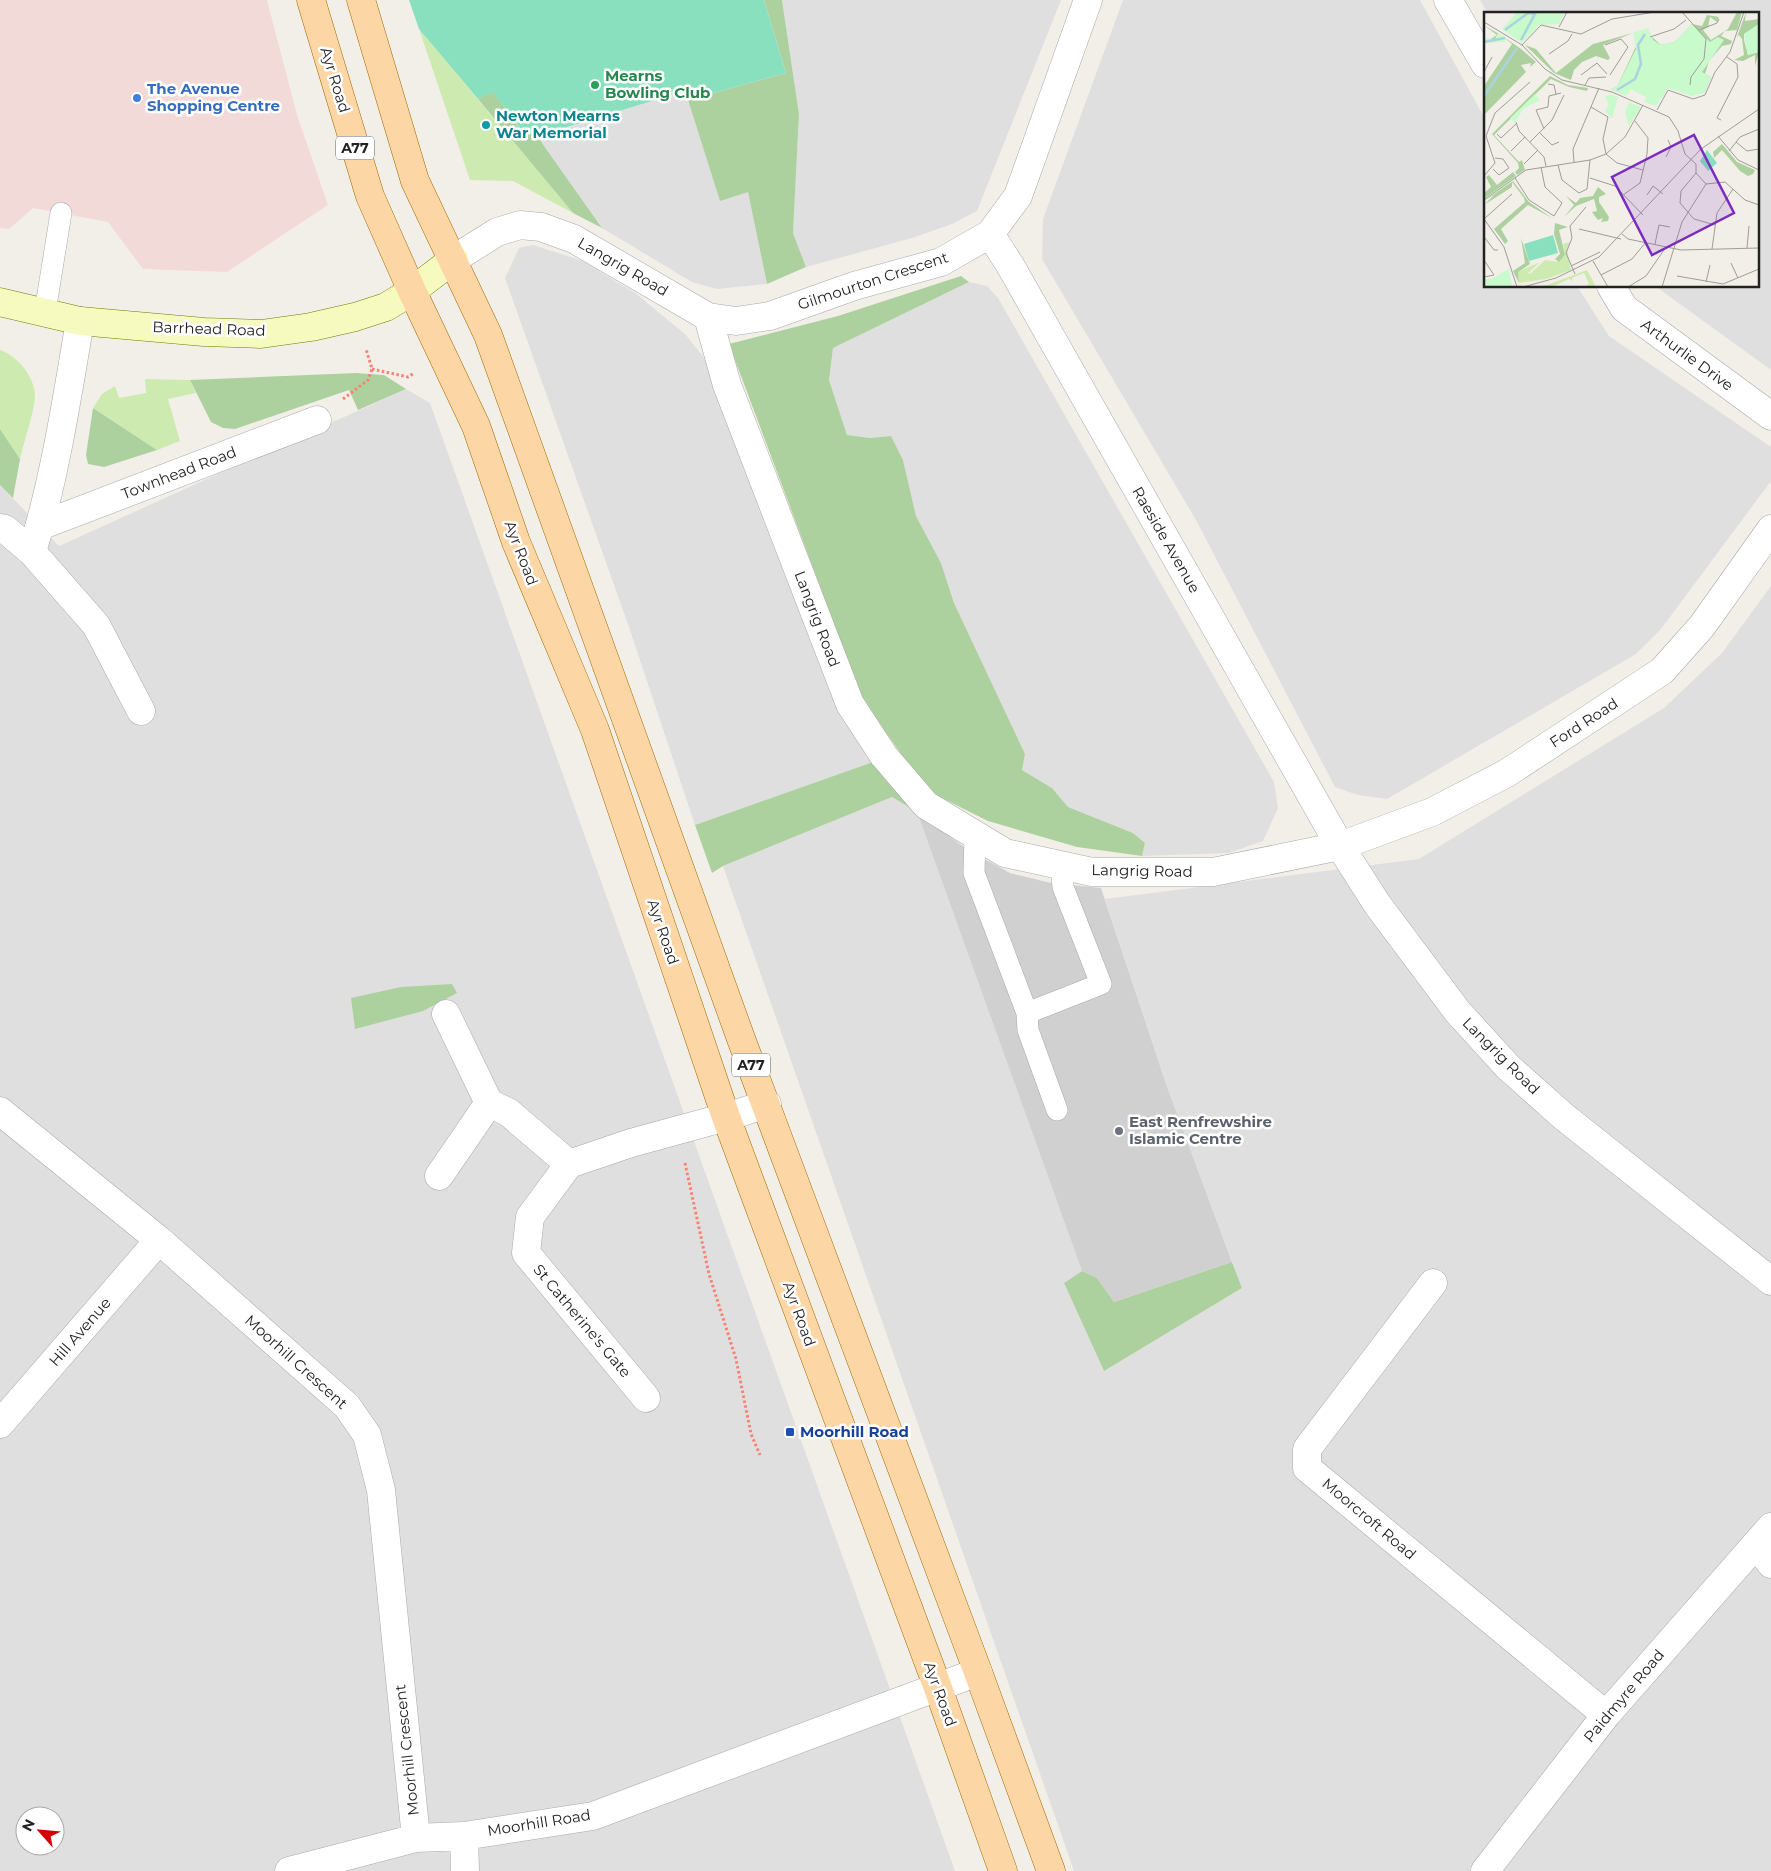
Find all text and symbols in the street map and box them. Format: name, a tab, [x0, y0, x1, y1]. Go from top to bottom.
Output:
inset map	[1484, 12, 1758, 288]
street label: Ayr Road	[316, 45, 354, 115]
place label: Mearns Bowling Club	[605, 66, 710, 102]
place label: The Avenue Shopping Centre	[147, 79, 280, 115]
marker: Mearns Bowling Club	[589, 79, 601, 91]
marker: The Avenue Shopping Centre	[131, 92, 143, 104]
place label: Newton Mearns War Memorial	[496, 106, 620, 142]
marker: Newton Mearns War Memorial	[480, 119, 492, 131]
road number: A77	[336, 136, 374, 160]
street label: Langrig Road	[575, 233, 672, 300]
street label: Gilmourton Crescent	[795, 247, 950, 314]
street label: Arthurlie Drive	[1637, 315, 1737, 394]
street label: Barrhead Road	[152, 317, 266, 340]
street label: Townhead Road	[119, 442, 239, 503]
street label: Raeside Avenue	[1128, 483, 1205, 596]
street label: Ayr Road	[500, 518, 542, 588]
street label: Langrig Road	[790, 568, 845, 670]
street label: Ford Road	[1546, 693, 1622, 752]
street label: Langrig Road	[1091, 860, 1193, 881]
street label: Ayr Road	[643, 897, 683, 967]
street label: Langrig Road	[1459, 1013, 1544, 1098]
road number: A77	[732, 1054, 770, 1076]
place label: East Renfrewshire Islamic Centre	[1129, 1112, 1272, 1148]
marker: East Renfrewshire Islamic Centre	[1113, 1125, 1125, 1137]
street label: St Catherine's Gate	[529, 1260, 635, 1381]
street label: Ayr Road	[779, 1279, 820, 1349]
street label: Hill Avenue	[45, 1293, 115, 1370]
street label: Moorhill Crescent	[241, 1311, 352, 1413]
place label: Moorhill Road	[800, 1422, 909, 1441]
marker: Moorhill Road	[784, 1426, 796, 1438]
street label: Moorcroft Road	[1318, 1474, 1420, 1563]
street label: Paidmyre Road	[1579, 1645, 1668, 1746]
street label: Ayr Road	[920, 1659, 961, 1729]
street label: Moorhill Crescent	[390, 1684, 423, 1817]
street label: Moorhill Road	[486, 1805, 592, 1840]
north arrow	[15, 1806, 65, 1856]
text: N	[18, 1816, 39, 1834]

